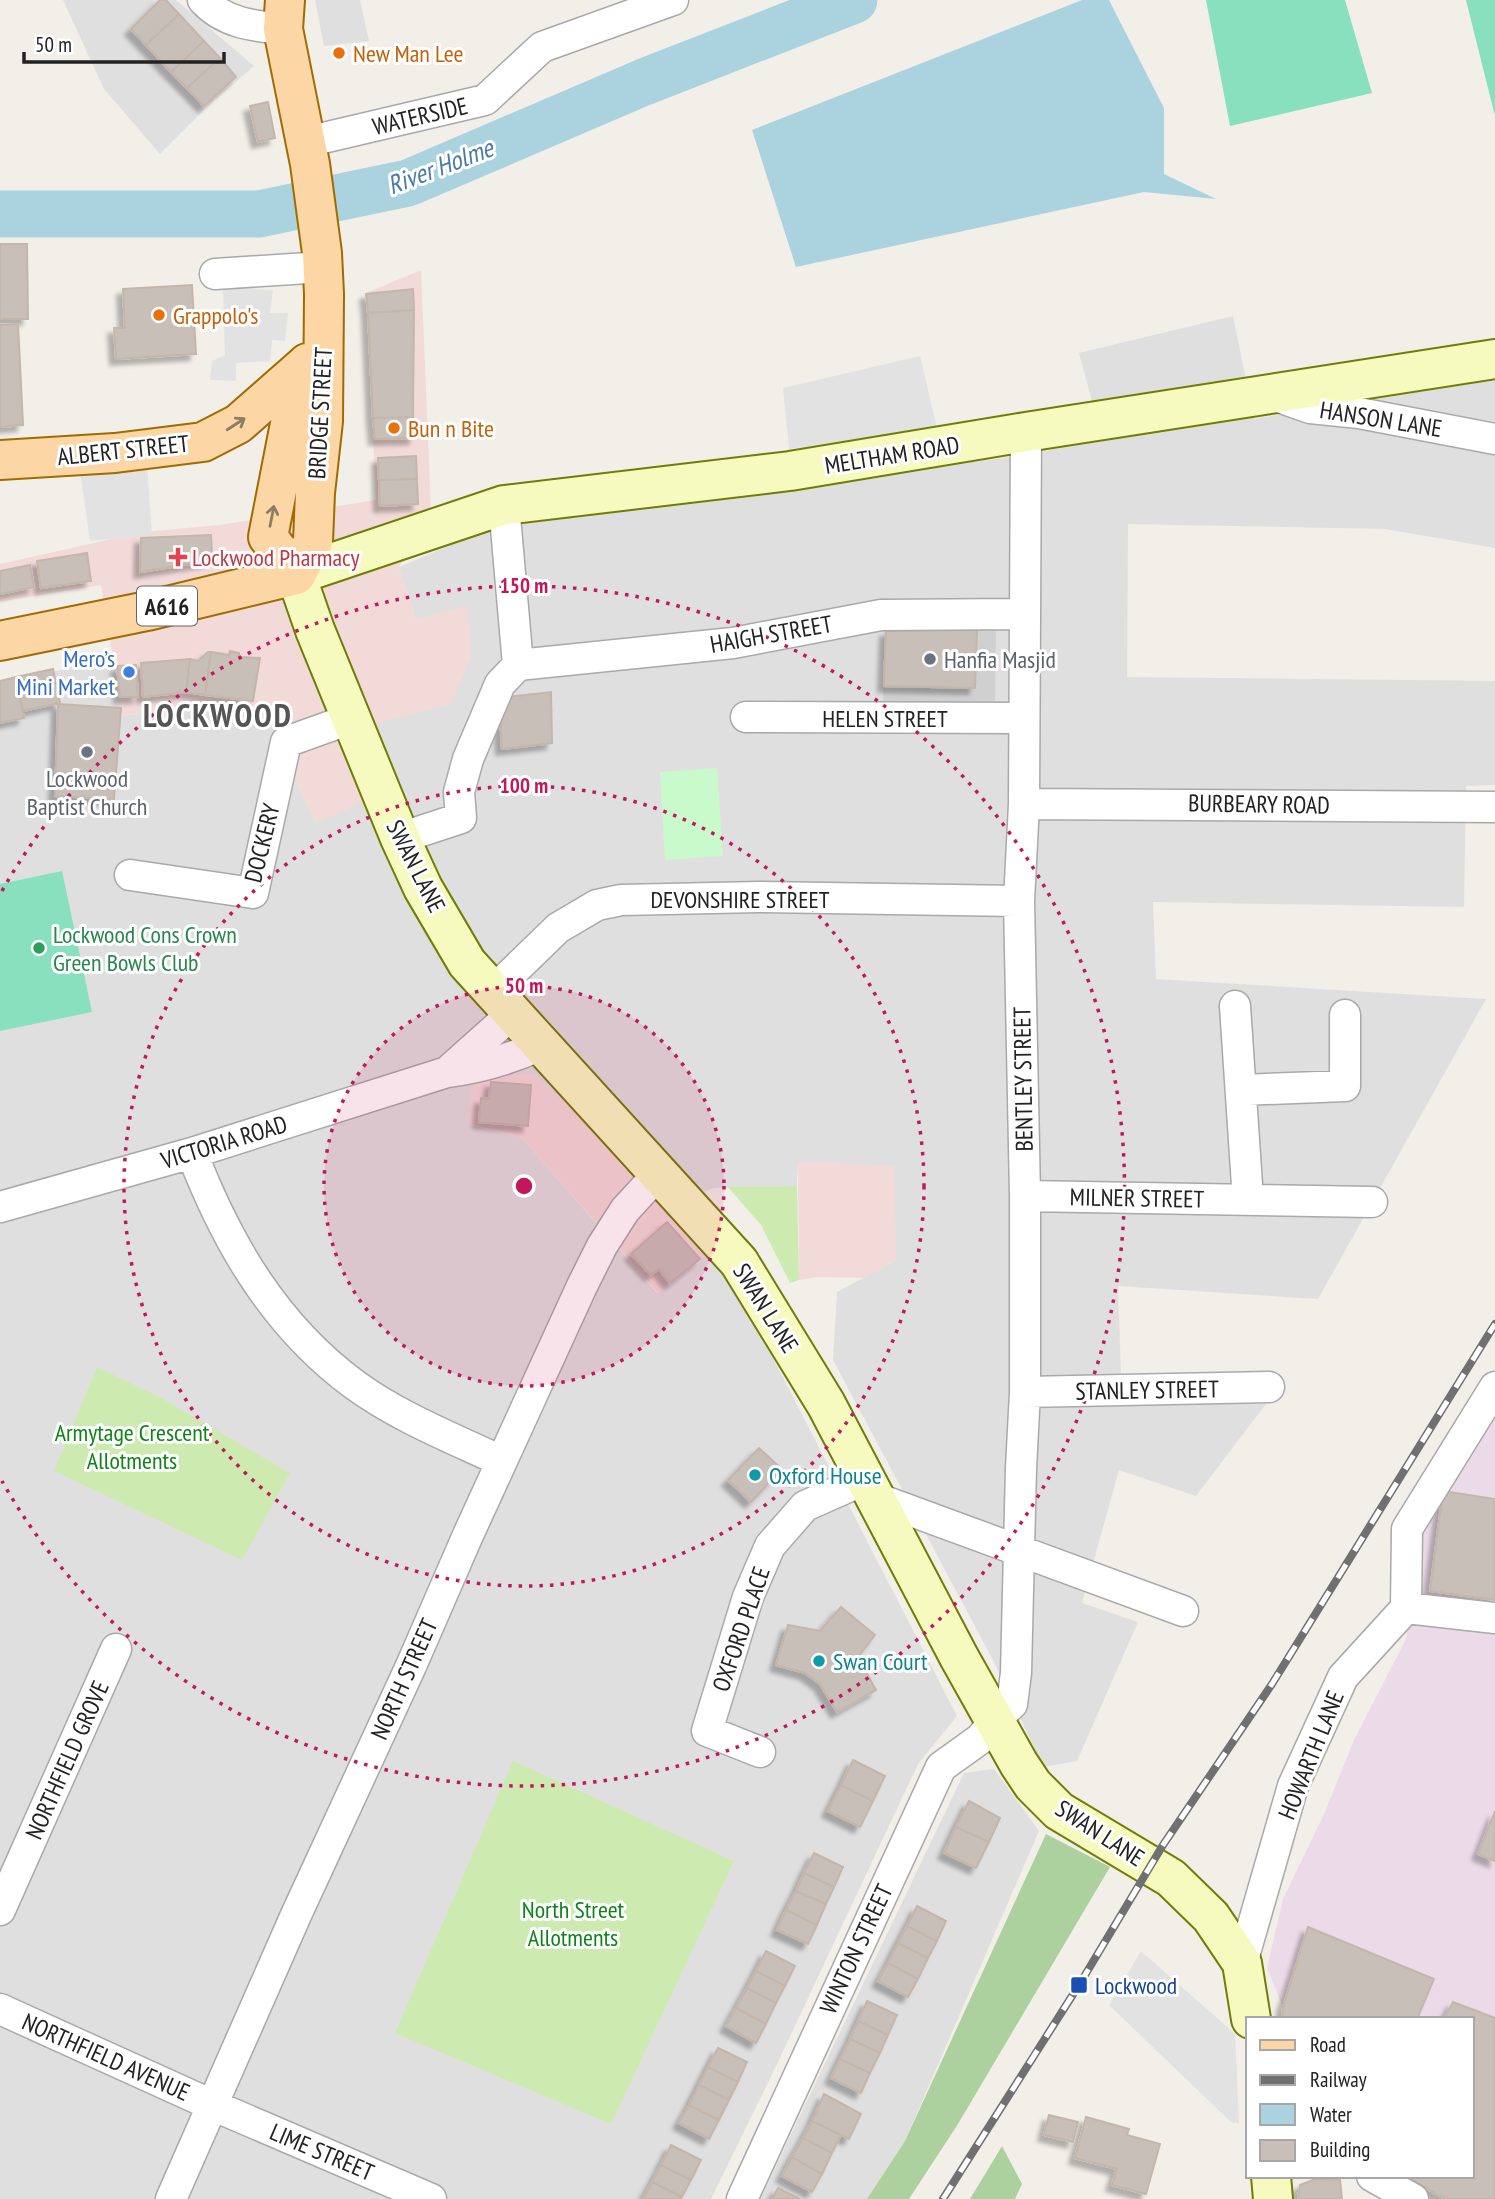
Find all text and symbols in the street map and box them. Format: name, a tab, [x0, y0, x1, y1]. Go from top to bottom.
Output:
scale bar	[24, 21, 224, 65]
text: 50 m	[35, 31, 72, 58]
place label: New Man Lee	[353, 38, 463, 69]
marker: New Man Lee	[331, 45, 347, 61]
street label: WATERSIDE	[369, 90, 471, 142]
water label: River Holme	[383, 130, 500, 201]
place label: Grappolo's	[173, 300, 258, 331]
marker: Grappolo's	[151, 307, 167, 323]
street label: BRIDGE STREET	[301, 346, 339, 480]
street label: HANSON LANE	[1318, 394, 1444, 444]
place label: Bun n Bite	[408, 413, 494, 444]
one-way arrow	[226, 416, 245, 431]
marker: Bun n Bite	[386, 420, 402, 436]
street label: ALBERT STREET	[56, 428, 191, 472]
street label: MELTHAM ROAD	[822, 429, 962, 481]
one-way arrow	[266, 505, 280, 528]
place label: Lockwood Pharmacy	[192, 542, 359, 573]
marker: Lockwood Pharmacy	[170, 549, 186, 565]
text: 150 m	[500, 572, 548, 599]
road number: A616	[137, 586, 197, 626]
street label: HAIGH STREET	[708, 608, 835, 660]
place label: Mero’s Mini Market	[17, 643, 115, 702]
place label: Hanfia Masjid	[944, 644, 1056, 675]
marker: Hanfia Masjid	[922, 651, 938, 667]
marker: Mero’s Mini Market	[121, 664, 137, 680]
district label: LOCKWOOD	[143, 694, 293, 736]
street label: HELEN STREET	[822, 703, 948, 734]
marker: Lockwood Baptist Church	[79, 744, 95, 760]
place label: Lockwood Baptist Church	[27, 763, 147, 822]
text: 100 m	[500, 772, 548, 799]
street label: BURBEARY ROAD	[1188, 787, 1330, 821]
street label: DOCKERY	[237, 800, 287, 886]
street label: SWAN LANE	[380, 814, 452, 918]
street label: DEVONSHIRE STREET	[650, 884, 830, 915]
place label: Lockwood Cons Crown Green Bowls Club	[53, 919, 237, 978]
marker: Lockwood Cons Crown Green Bowls Club	[31, 940, 47, 956]
text: 50 m	[505, 972, 543, 999]
street label: BENTLEY STREET	[1006, 1006, 1040, 1152]
street label: VICTORIA ROAD	[156, 1108, 291, 1176]
centre of rings	[512, 1174, 536, 1198]
street label: MILNER STREET	[1069, 1181, 1205, 1215]
street label: SWAN LANE	[726, 1257, 806, 1359]
street label: STANLEY STREET	[1075, 1373, 1219, 1407]
park label: Armytage Crescent Allotments	[55, 1417, 210, 1476]
place label: Oxford House	[769, 1460, 882, 1491]
marker: Oxford House	[747, 1467, 763, 1483]
street label: OXFORD PLACE	[705, 1562, 777, 1696]
street label: NORTH STREET	[364, 1614, 445, 1744]
place label: Swan Court	[833, 1646, 928, 1677]
marker: Swan Court	[811, 1653, 827, 1669]
street label: NORTHFIELD GROVE	[18, 1676, 116, 1844]
street label: HOWARTH LANE	[1271, 1686, 1351, 1824]
street label: SWAN LANE	[1050, 1793, 1150, 1873]
street label: WINTON STREET	[812, 1879, 900, 2019]
park label: North Street Allotments	[522, 1894, 625, 1953]
place label: Lockwood	[1095, 1970, 1177, 2001]
marker: Lockwood	[1069, 1975, 1089, 1995]
street label: NORTHFIELD AVENUE	[17, 2006, 195, 2108]
legend	[1246, 2017, 1474, 2178]
text: Road	[1310, 2031, 1346, 2058]
text: Railway	[1310, 2066, 1367, 2093]
text: Water	[1310, 2101, 1352, 2128]
street label: LIME STREET	[265, 2116, 379, 2188]
text: Building	[1310, 2136, 1370, 2163]

